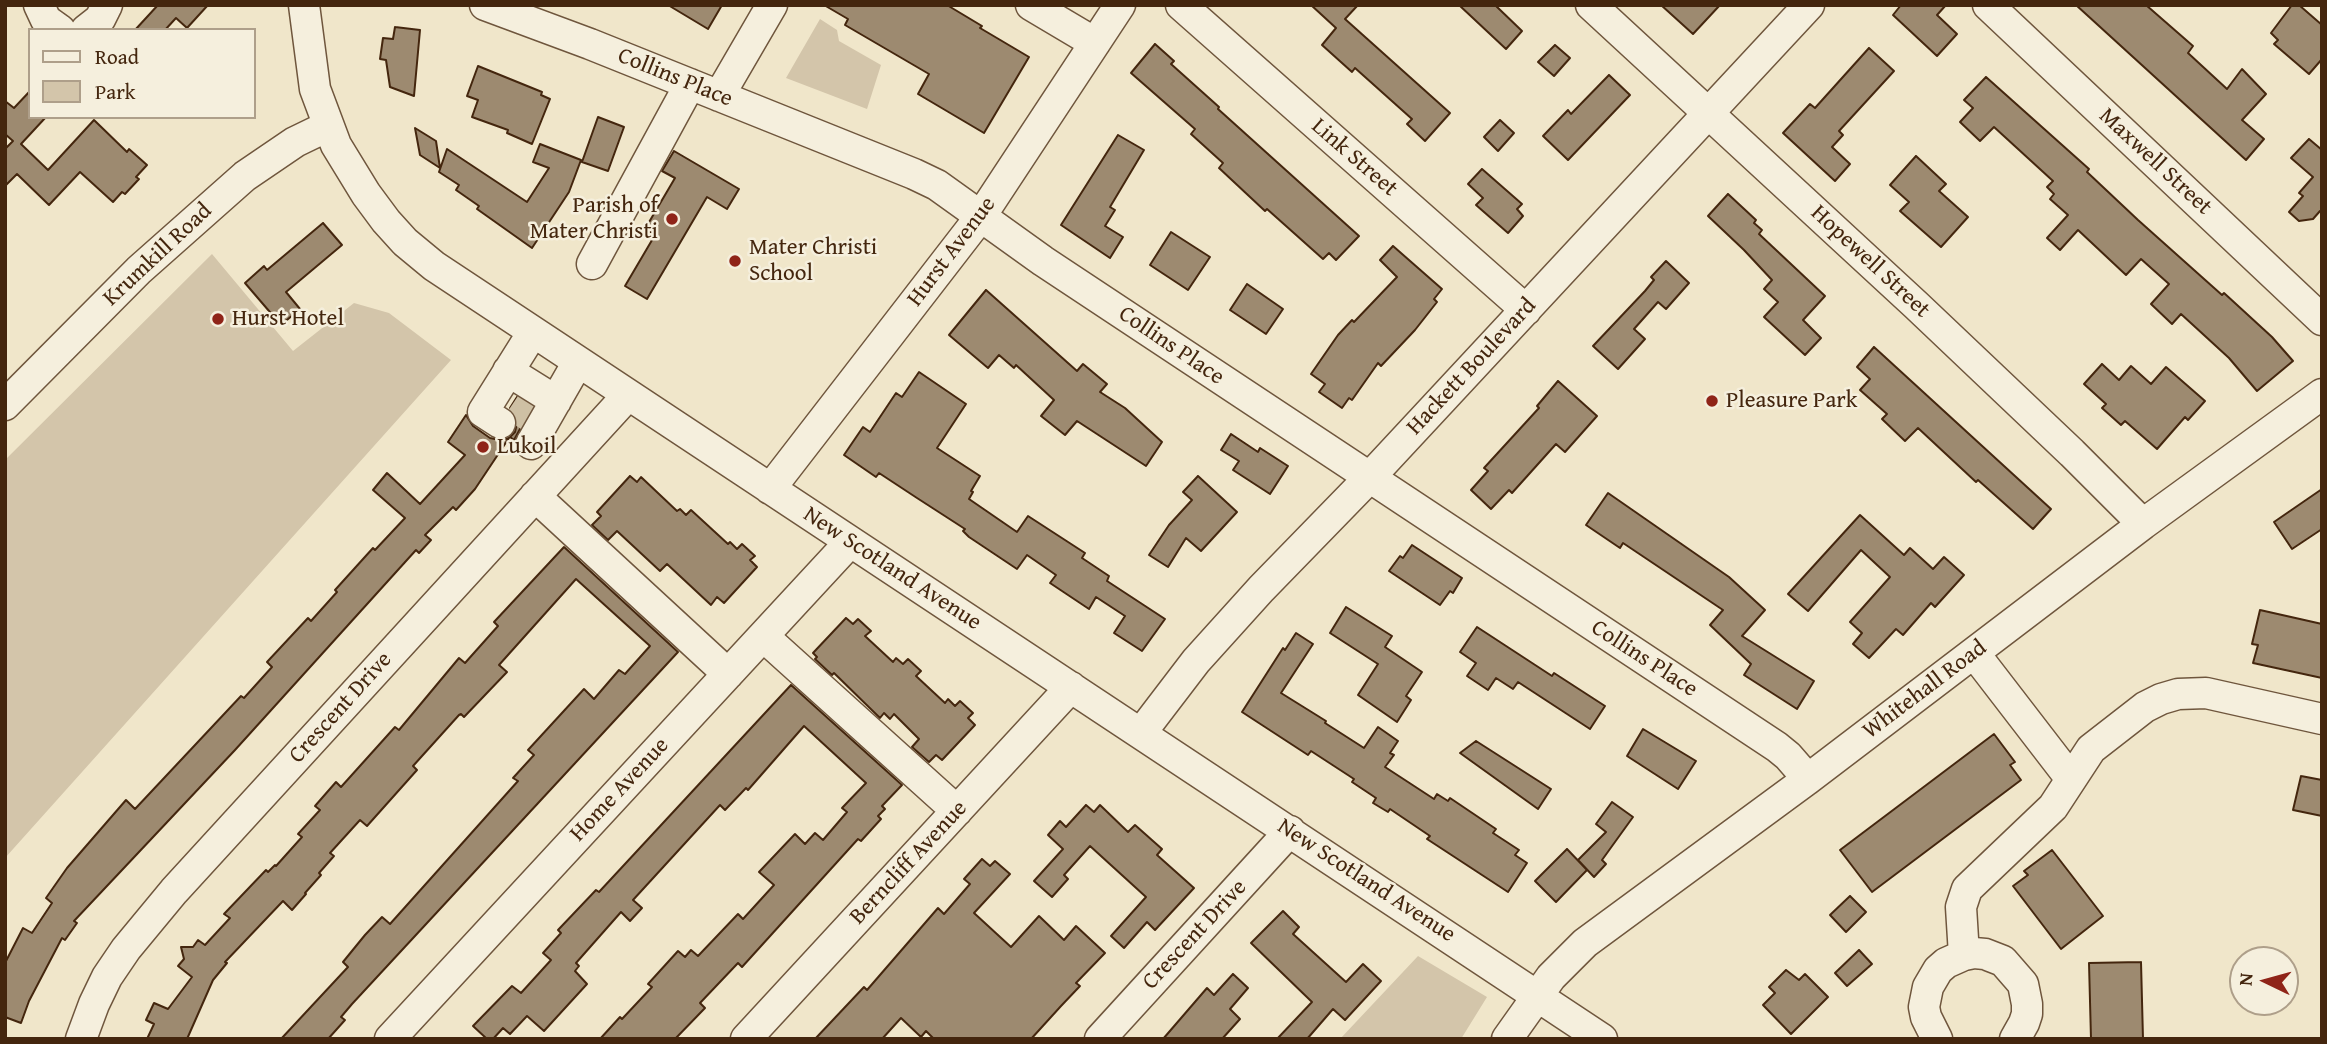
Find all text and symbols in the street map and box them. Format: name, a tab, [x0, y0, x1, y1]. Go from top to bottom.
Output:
legend	[28, 28, 256, 119]
text: Road	[95, 41, 139, 72]
street label: Collins Place	[614, 42, 736, 114]
text: Park	[95, 76, 136, 107]
street label: Maxwell Street	[2093, 103, 2217, 221]
street label: Link Street	[1305, 113, 1403, 203]
place label: Parish of Mater Christi	[530, 192, 658, 246]
street label: Hurst Avenue	[902, 192, 1002, 312]
street label: Krumkill Road	[98, 198, 218, 312]
street label: Hopewell Street	[1805, 200, 1935, 324]
marker: Parish of Mater Christi	[664, 211, 680, 227]
place label: Mater Christi School	[749, 234, 877, 288]
marker: Mater Christi School	[727, 253, 743, 269]
street label: Hackett Boulevard	[1401, 293, 1543, 441]
street label: Collins Place	[1113, 301, 1229, 391]
place label: Hurst Hotel	[232, 305, 344, 333]
marker: Hurst Hotel	[210, 311, 226, 327]
place label: Pleasure Park	[1726, 387, 1857, 415]
marker: Pleasure Park	[1704, 393, 1720, 409]
place label: Lukoil	[497, 433, 557, 461]
marker: Lukoil	[475, 439, 491, 455]
street label: New Scotland Avenue	[798, 501, 986, 637]
street label: Collins Place	[1586, 614, 1702, 704]
street label: Whitehall Road	[1858, 635, 1992, 745]
street label: Crescent Drive	[284, 647, 398, 769]
street label: Home Avenue	[565, 732, 675, 848]
street label: Berncliff Avenue	[845, 795, 973, 931]
street label: New Scotland Avenue	[1272, 813, 1460, 949]
street label: Crescent Drive	[1137, 874, 1253, 996]
north arrow	[2229, 946, 2299, 1016]
text: N	[2231, 972, 2260, 987]

